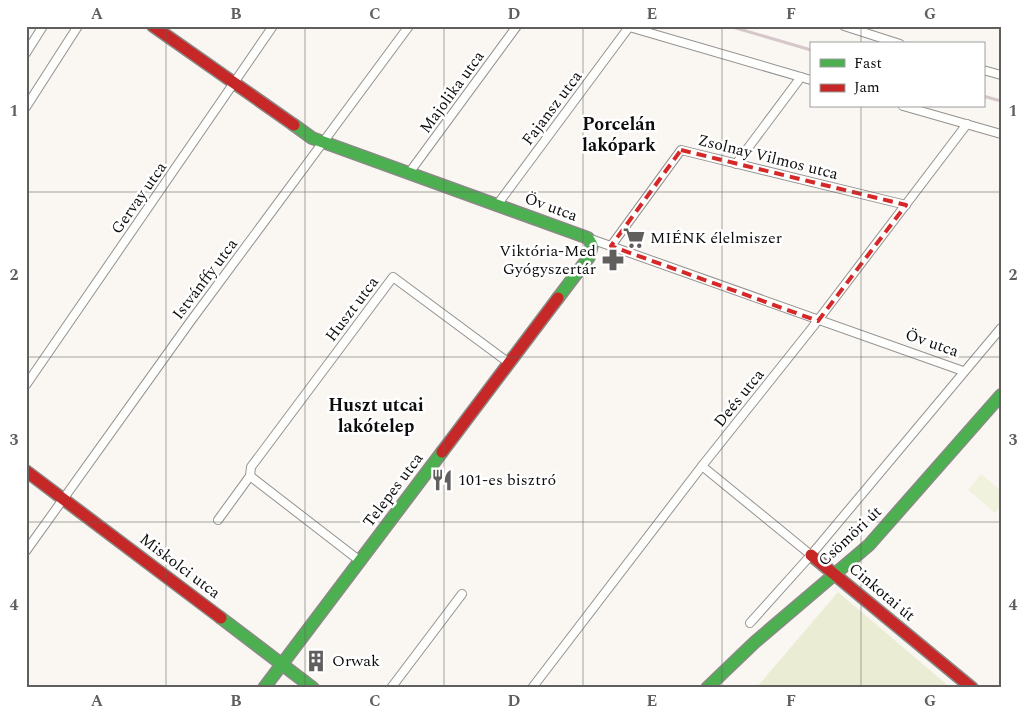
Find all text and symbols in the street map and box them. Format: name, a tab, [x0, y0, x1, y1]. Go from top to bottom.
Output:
text: A	[91, 2, 104, 26]
text: B	[230, 2, 242, 26]
text: C	[369, 2, 381, 26]
text: D	[508, 2, 521, 26]
text: E	[647, 2, 657, 26]
text: F	[786, 2, 796, 26]
text: G	[924, 2, 936, 26]
legend	[810, 42, 984, 108]
street label: Majolika utca	[414, 45, 490, 138]
text: Fast	[854, 52, 882, 75]
street label: Fajansz utca	[516, 65, 588, 150]
text: Jam	[854, 76, 880, 99]
text: 1	[10, 99, 18, 123]
text: 1	[1009, 99, 1017, 123]
district label: Porcelán lakópark	[582, 111, 656, 159]
street label: Zsolnay Vilmos utca	[695, 128, 841, 186]
street label: Gervay utca	[105, 157, 173, 239]
street label: Öv utca	[521, 186, 581, 228]
supermarket icon: MIÉNK élelmiszer	[621, 225, 647, 251]
place label: MIÉNK élelmiszer	[650, 226, 782, 250]
street label: Istvánffy utca	[166, 233, 244, 325]
place label: Viktória-Med Gyógyszertár	[499, 239, 596, 281]
pharmacy icon: Viktória-Med Gyógyszertár	[600, 247, 626, 273]
text: 2	[10, 263, 19, 287]
text: 2	[1009, 263, 1018, 287]
street label: Huszt utca	[319, 271, 385, 347]
street label: Öv utca	[902, 323, 962, 363]
street label: Deés utca	[708, 364, 770, 432]
district label: Huszt utcai lakótelep	[328, 392, 424, 440]
text: 3	[10, 428, 19, 452]
text: 3	[1009, 428, 1018, 452]
street label: Telepes utca	[357, 447, 429, 532]
restaurant icon: 101-es bisztró	[429, 467, 455, 493]
place label: 101-es bisztró	[458, 468, 556, 492]
street label: Csömöri út	[813, 500, 888, 572]
street label: Miskolci utca	[134, 528, 226, 605]
street label: Cinkotai út	[844, 557, 921, 627]
text: 4	[10, 593, 19, 617]
text: 4	[1009, 593, 1018, 617]
building icon: Orwak	[303, 648, 329, 674]
place label: Orwak	[332, 649, 380, 673]
text: A	[91, 689, 104, 713]
text: B	[230, 689, 242, 713]
text: C	[369, 689, 381, 713]
text: D	[508, 689, 521, 713]
text: E	[647, 689, 657, 713]
text: F	[786, 689, 796, 713]
text: G	[924, 689, 936, 713]

